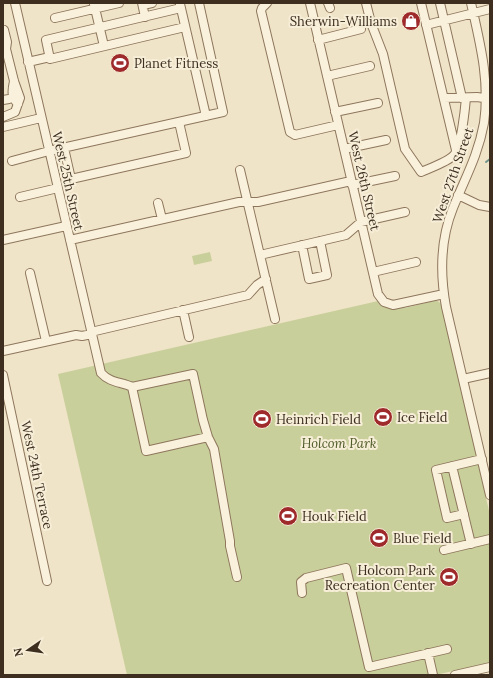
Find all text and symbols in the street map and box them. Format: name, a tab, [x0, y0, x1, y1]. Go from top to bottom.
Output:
shop icon: Sherwin-Williams	[400, 10, 422, 32]
place label: Sherwin-Williams	[290, 13, 397, 30]
sports icon: Planet Fitness	[109, 52, 131, 74]
place label: Planet Fitness	[134, 55, 218, 72]
street label: West 27th Street	[429, 125, 477, 225]
street label: West 25th Street	[48, 130, 88, 232]
street label: West 26th Street	[344, 130, 384, 232]
sports icon: Ice Field	[372, 406, 394, 428]
sports icon: Heinrich Field	[251, 408, 273, 430]
place label: Ice Field	[397, 409, 448, 426]
place label: Heinrich Field	[276, 411, 361, 428]
street label: West 24th Terrace	[17, 419, 57, 531]
park label: Holcom Park	[301, 435, 377, 452]
sports icon: Houk Field	[277, 505, 299, 527]
place label: Houk Field	[302, 508, 367, 525]
sports icon: Blue Field	[368, 527, 390, 549]
place label: Blue Field	[393, 530, 452, 547]
place label: Holcom Park Recreation Center	[325, 562, 435, 594]
sports icon: Holcom Park Recreation Center	[438, 566, 460, 588]
north arrow	[8, 630, 48, 670]
text: N	[10, 646, 26, 658]

